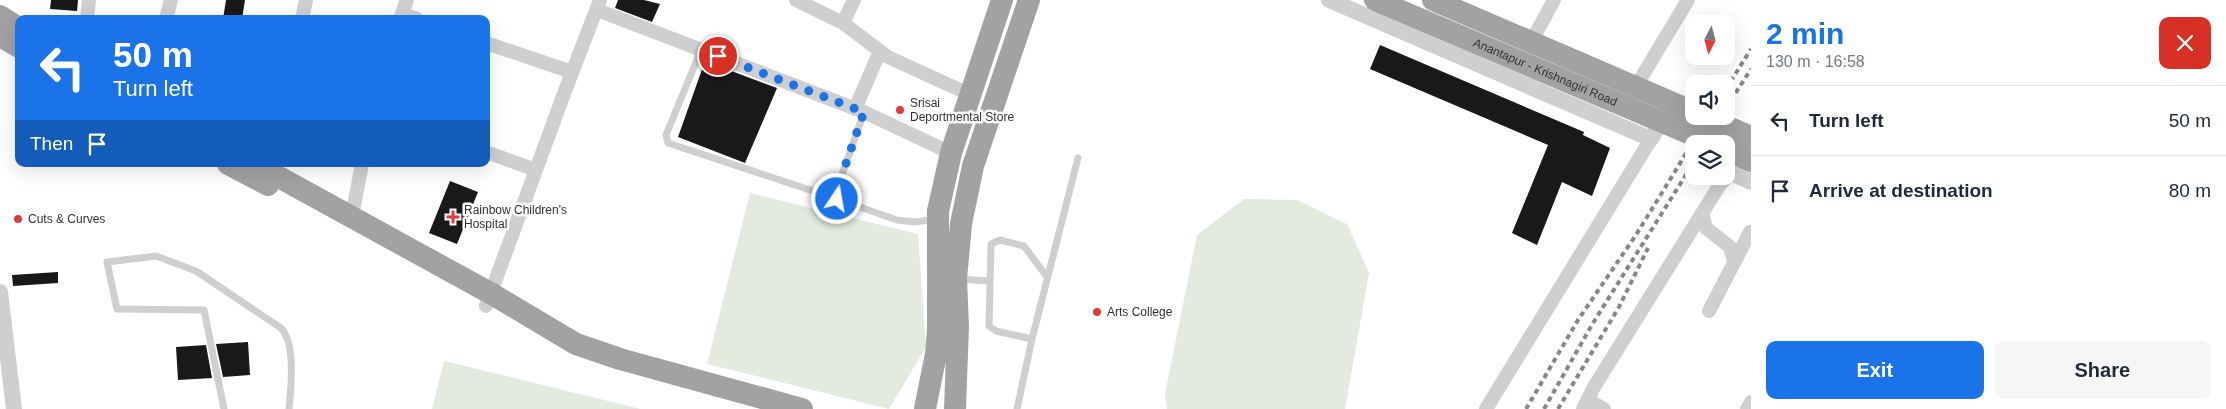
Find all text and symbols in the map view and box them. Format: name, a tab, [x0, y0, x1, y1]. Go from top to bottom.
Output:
north arrow	[1685, 15, 1735, 65]
map controls	[1685, 15, 1735, 185]
text: 2 min	[1766, 17, 1844, 50]
button: close	[2159, 17, 2211, 69]
icon: left	[30, 35, 95, 100]
text: 50 m	[113, 35, 193, 74]
pin	[697, 35, 739, 77]
street label: Anantapur - Krishnagiri Road	[1471, 36, 1619, 109]
icon: arrive	[704, 42, 732, 70]
text: 130 m · 16:58	[1766, 53, 1865, 70]
button: sound	[1685, 75, 1735, 125]
text: Turn left	[113, 76, 193, 101]
place label: Srisai Deportmental Store	[910, 96, 1014, 124]
marker: Srisai Deportmental Store	[894, 104, 906, 116]
icon: left	[1766, 107, 1794, 135]
text: Turn left	[1809, 110, 1884, 131]
text: 50 m	[2169, 110, 2211, 131]
icon: arrive	[83, 130, 111, 158]
text: Then	[30, 133, 73, 154]
button: layers	[1685, 135, 1735, 185]
position arrow	[810, 172, 862, 224]
icon: arrive	[1766, 177, 1794, 205]
text: Arrive at destination	[1809, 180, 1993, 201]
text: 80 m	[2169, 180, 2211, 201]
place label: Rainbow Children's Hospital	[464, 203, 567, 231]
marker: Rainbow Children's Hospital	[446, 210, 460, 224]
place label: Cuts & Curves	[28, 212, 105, 226]
marker: Cuts & Curves	[12, 213, 24, 225]
place label: Arts College	[1107, 305, 1173, 319]
marker: Arts College	[1091, 306, 1103, 318]
button: Exit	[1766, 341, 1984, 399]
button: Share	[1994, 341, 2211, 399]

